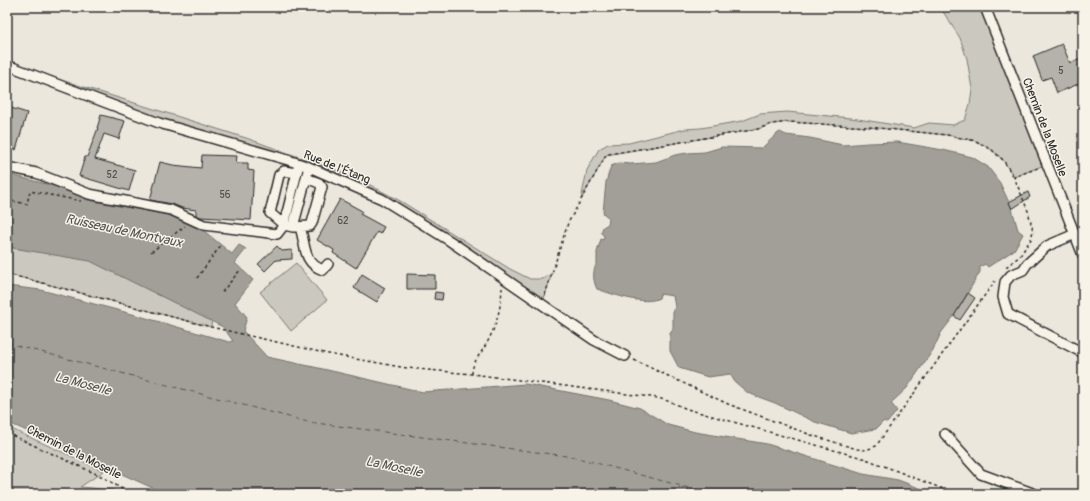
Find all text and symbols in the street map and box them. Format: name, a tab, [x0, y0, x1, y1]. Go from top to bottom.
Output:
house number: 5	[1058, 65, 1064, 77]
street label: Chemin de la Moselle	[1019, 76, 1070, 179]
street label: Rue de l'Étang	[301, 146, 373, 188]
house number: 52	[106, 169, 118, 181]
house number: 56	[219, 189, 231, 201]
water label: Ruisseau de Montvaux	[64, 211, 185, 251]
house number: 62	[337, 215, 349, 227]
water label: La Moselle	[53, 369, 114, 400]
street label: Chemin de la Moselle	[24, 422, 124, 483]
water label: La Moselle	[364, 453, 425, 481]

